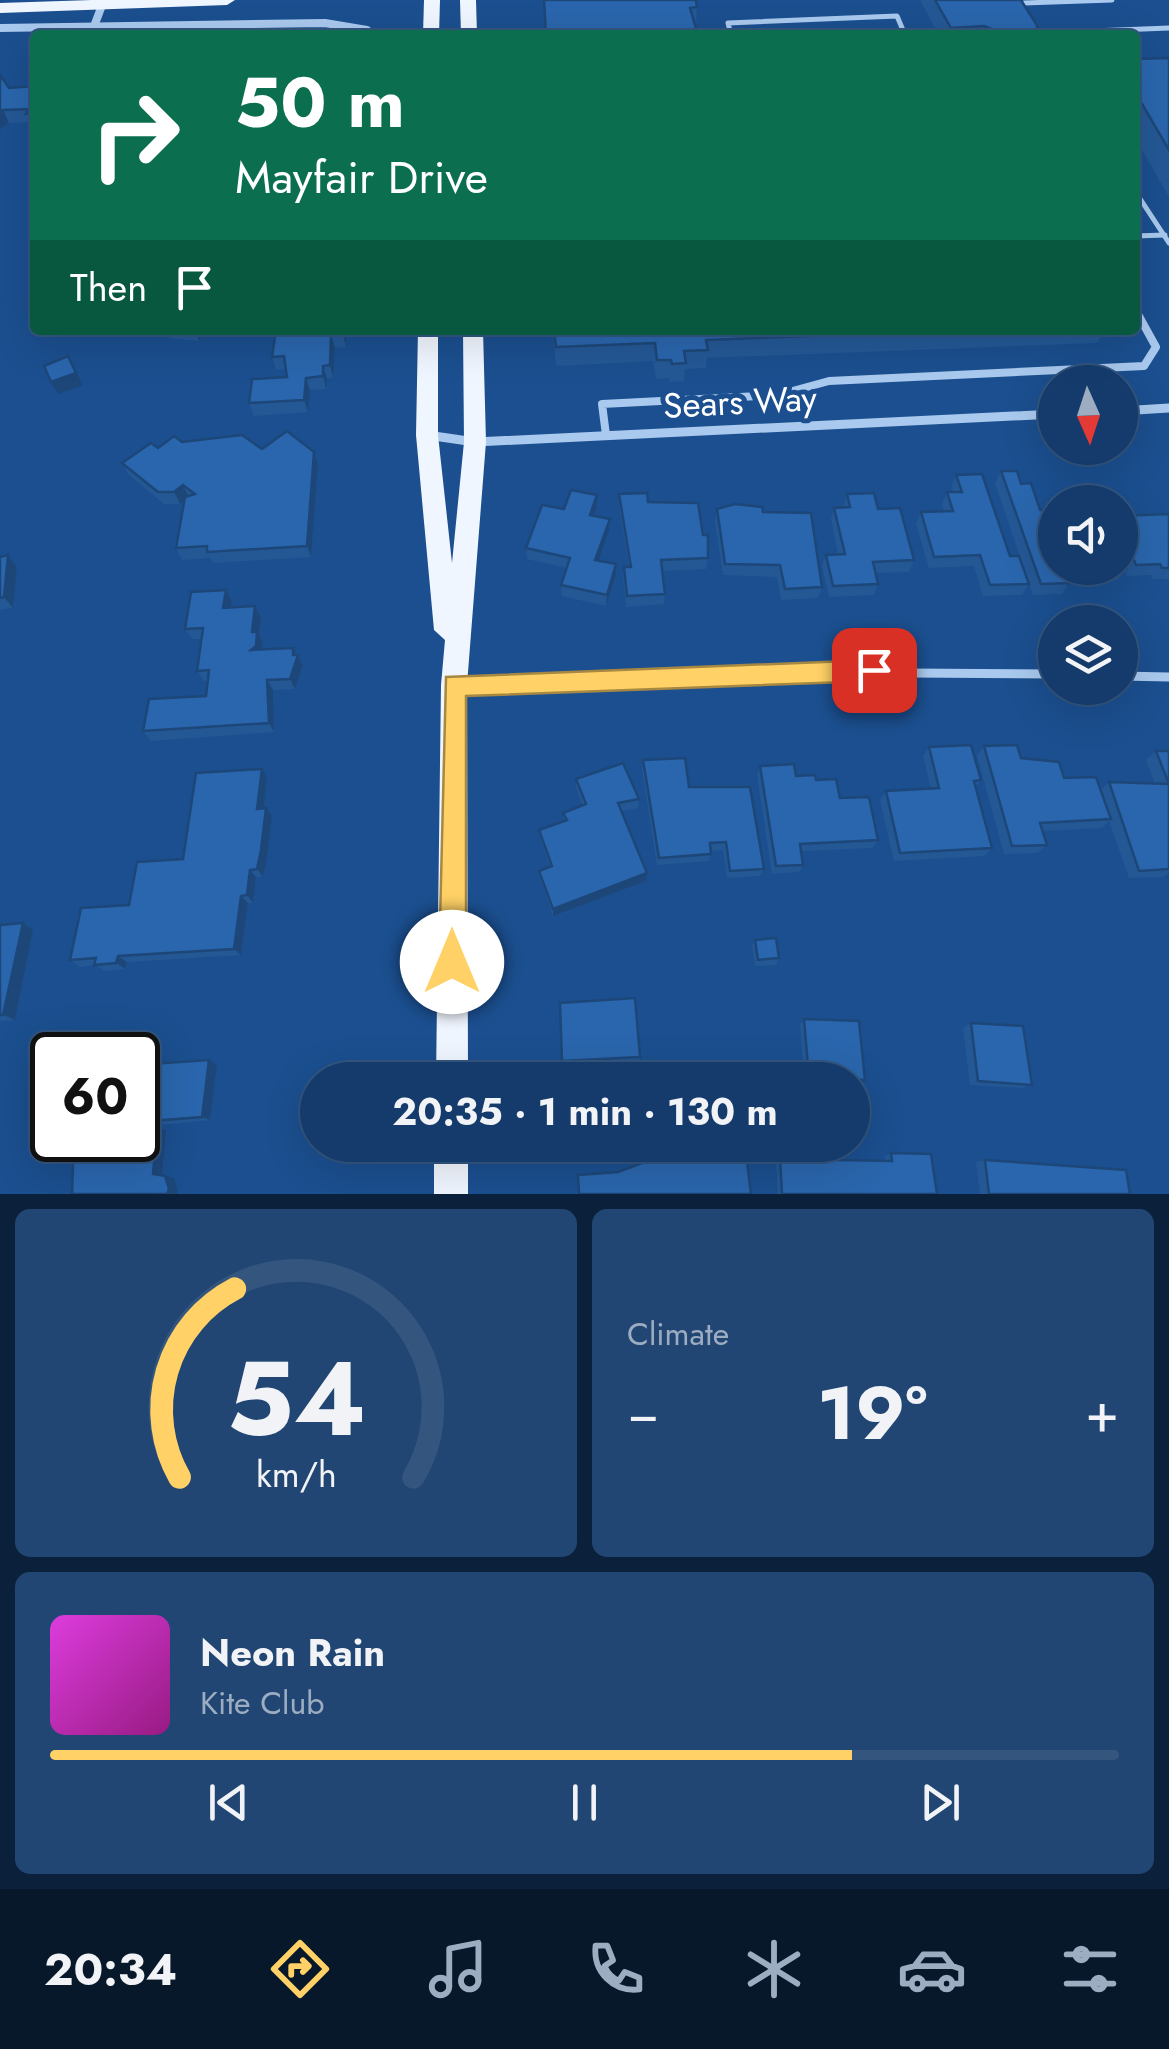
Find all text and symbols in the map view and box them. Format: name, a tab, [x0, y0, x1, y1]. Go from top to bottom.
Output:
text: 50 m	[235, 52, 405, 153]
icon: right	[70, 70, 200, 200]
text: Mayfair Drive	[235, 145, 488, 210]
text: Then	[70, 260, 147, 315]
icon: arrive	[167, 260, 222, 315]
north arrow	[1038, 365, 1138, 465]
map controls	[1038, 365, 1138, 705]
street label: Sears Way	[662, 373, 819, 431]
button: sound	[1038, 485, 1138, 585]
button: layers	[1038, 605, 1138, 705]
pin	[832, 628, 917, 713]
icon: arrive	[847, 643, 902, 698]
position arrow	[400, 910, 504, 1014]
speed limit sign: 60	[30, 1032, 160, 1162]
text: 20:35 · 1 min · 130 m	[392, 1084, 778, 1139]
text: Climate	[627, 1311, 729, 1357]
text: 54	[226, 1324, 366, 1474]
text: 19°	[817, 1359, 928, 1467]
text: −	[627, 1373, 659, 1453]
text: +	[1085, 1373, 1119, 1453]
text: km/h	[256, 1449, 336, 1500]
text: Neon Rain	[200, 1625, 385, 1680]
text: Kite Club	[200, 1680, 324, 1726]
icon: previous	[201, 1775, 256, 1830]
icon: pause	[557, 1775, 612, 1830]
icon: next	[913, 1775, 968, 1830]
icon: directions	[265, 1934, 335, 2004]
icon: music	[423, 1934, 493, 2004]
icon: phone	[581, 1934, 651, 2004]
icon: climate	[739, 1934, 809, 2004]
icon: car	[897, 1934, 967, 2004]
icon: filters	[1055, 1934, 1125, 2004]
text: 20:34	[44, 1937, 177, 2002]

